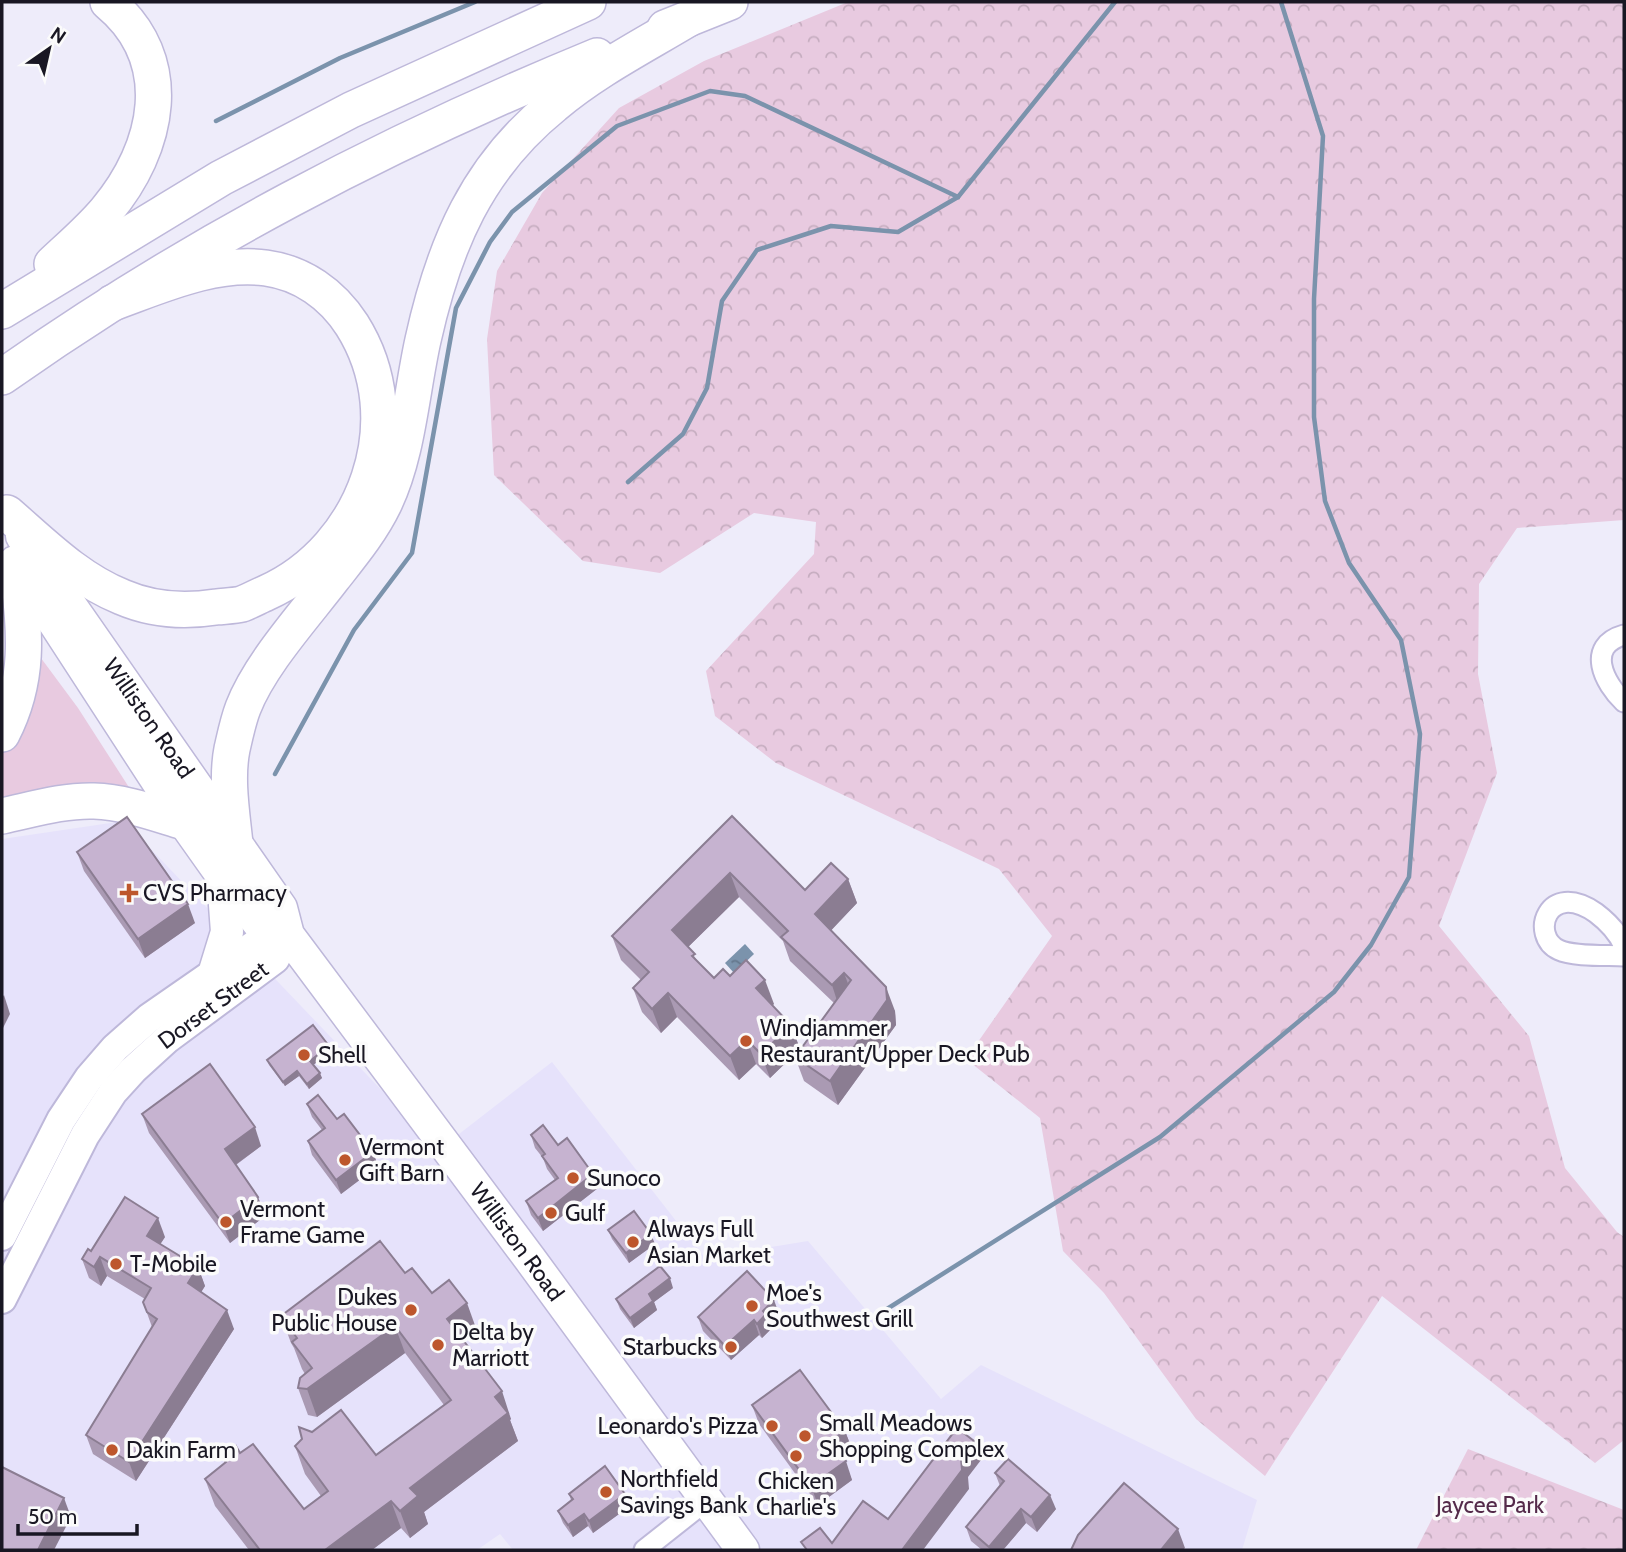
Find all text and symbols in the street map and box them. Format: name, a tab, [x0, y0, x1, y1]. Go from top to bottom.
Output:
north arrow	[14, 14, 84, 84]
text: N	[46, 22, 70, 49]
street label: Williston Road	[97, 653, 200, 784]
place label: CVS Pharmacy	[143, 879, 287, 907]
marker: CVS Pharmacy	[121, 885, 137, 901]
street label: Dorset Street	[152, 955, 274, 1055]
place label: Windjammer Restaurant/Upper Deck Pub	[760, 1014, 1030, 1068]
marker: Windjammer Restaurant/Upper Deck Pub	[738, 1033, 754, 1049]
place label: Shell	[318, 1041, 367, 1069]
marker: Shell	[296, 1047, 312, 1063]
place label: Vermont Gift Barn	[359, 1133, 445, 1187]
marker: Vermont Gift Barn	[337, 1152, 353, 1168]
place label: Sunoco	[587, 1164, 661, 1192]
marker: Sunoco	[565, 1170, 581, 1186]
street label: Williston Road	[464, 1177, 570, 1306]
place label: Vermont Frame Game	[240, 1195, 365, 1249]
place label: Gulf	[565, 1199, 606, 1227]
marker: Gulf	[543, 1205, 559, 1221]
marker: Vermont Frame Game	[218, 1214, 234, 1230]
place label: Always Full Asian Market	[647, 1215, 771, 1269]
marker: Always Full Asian Market	[625, 1234, 641, 1250]
place label: T-Mobile	[130, 1250, 217, 1278]
marker: T-Mobile	[108, 1256, 124, 1272]
place label: Moe's Southwest Grill	[766, 1279, 914, 1333]
place label: Dukes Public House	[271, 1283, 397, 1337]
marker: Moe's Southwest Grill	[744, 1298, 760, 1314]
marker: Dukes Public House	[403, 1302, 419, 1318]
place label: Delta by Marriott	[452, 1318, 534, 1372]
place label: Starbucks	[623, 1333, 717, 1361]
marker: Delta by Marriott	[430, 1337, 446, 1353]
marker: Starbucks	[723, 1339, 739, 1355]
place label: Small Meadows Shopping Complex	[819, 1409, 1005, 1463]
place label: Leonardo's Pizza	[597, 1412, 758, 1440]
marker: Leonardo's Pizza	[764, 1418, 780, 1434]
marker: Small Meadows Shopping Complex	[797, 1428, 813, 1444]
place label: Dakin Farm	[126, 1436, 236, 1464]
marker: Dakin Farm	[104, 1442, 120, 1458]
marker: Chicken Charlie's	[788, 1448, 804, 1464]
place label: Northfield Savings Bank	[620, 1465, 748, 1519]
place label: Chicken Charlie's	[756, 1467, 836, 1521]
marker: Northfield Savings Bank	[598, 1484, 614, 1500]
park label: Jaycee Park	[1435, 1491, 1545, 1519]
scale bar	[18, 1492, 136, 1536]
text: 50 m	[28, 1504, 77, 1529]

